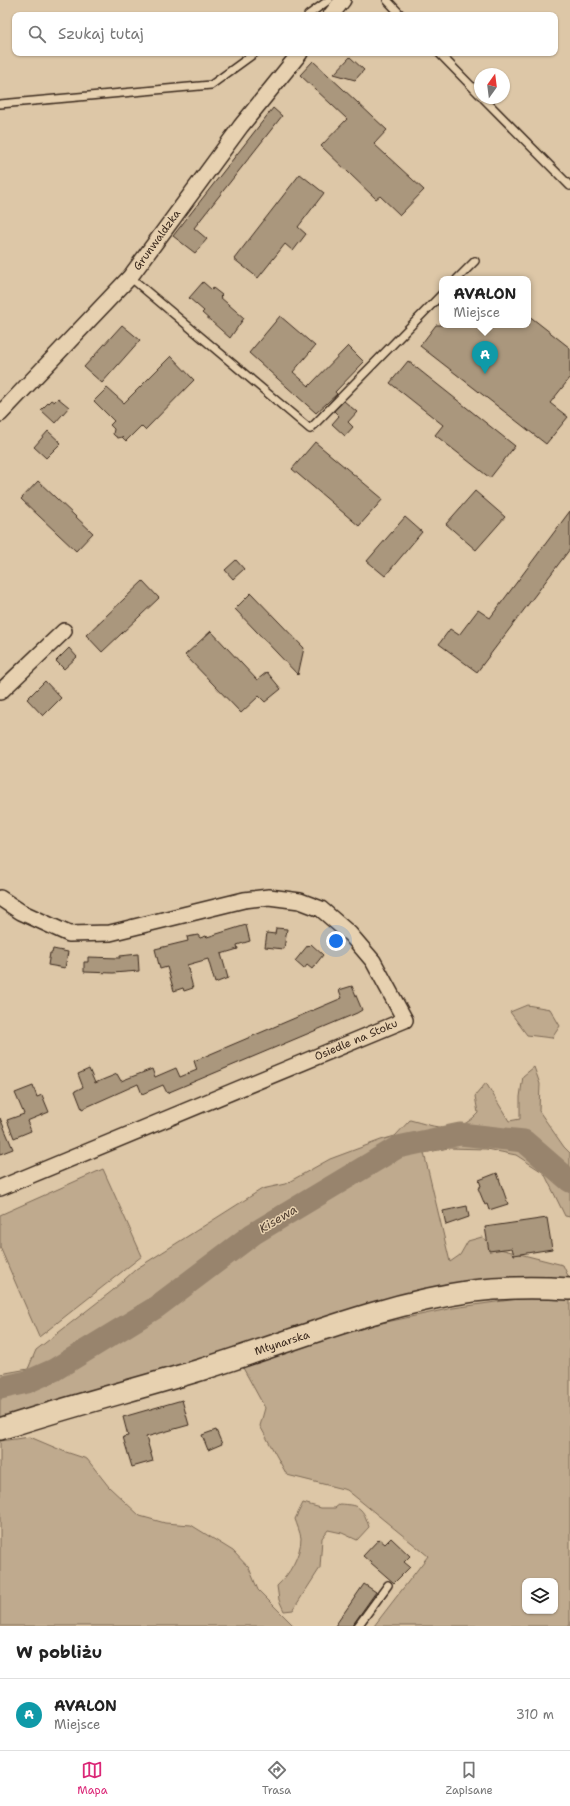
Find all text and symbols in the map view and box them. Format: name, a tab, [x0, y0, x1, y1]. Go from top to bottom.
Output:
search box	[12, 12, 558, 56]
icon: search	[26, 23, 48, 45]
text: Szukaj tutaj	[58, 24, 144, 44]
north arrow	[474, 68, 510, 104]
street label: Grunwaldzka	[130, 207, 184, 273]
popup	[439, 276, 531, 328]
text: AVALON	[454, 284, 516, 304]
text: Miejsce	[454, 304, 500, 321]
pin: A	[472, 341, 498, 374]
your location	[326, 931, 346, 951]
street label: Osiedle na Stoku	[312, 1016, 400, 1064]
water label: Kisewa	[256, 1201, 300, 1237]
street label: Młynarska	[253, 1327, 312, 1359]
map controls	[522, 1578, 558, 1614]
button: layers	[522, 1578, 558, 1614]
text: W pobliżu	[16, 1641, 102, 1663]
text: AVALON	[54, 1696, 117, 1716]
text: A	[24, 1706, 34, 1723]
text: 310 m	[516, 1706, 554, 1723]
text: Miejsce	[54, 1716, 100, 1733]
tab: Mapa	[77, 1759, 108, 1798]
tab: Trasa	[262, 1759, 291, 1798]
tab: Zapisane	[446, 1759, 493, 1798]

